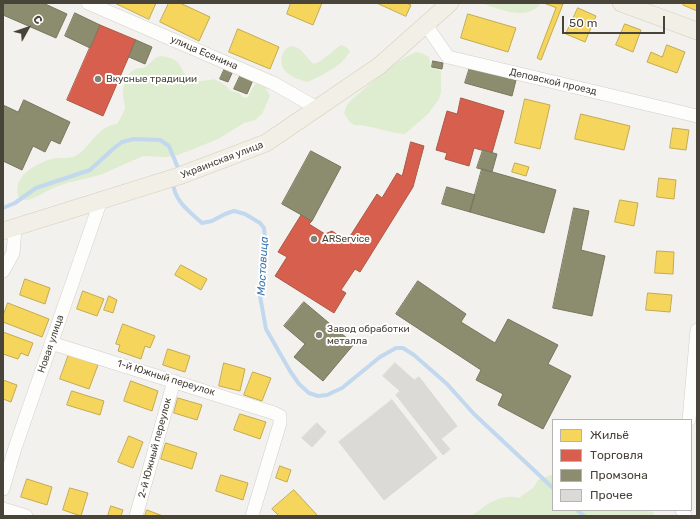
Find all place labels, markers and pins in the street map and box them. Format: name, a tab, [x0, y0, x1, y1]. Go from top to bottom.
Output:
place label: Вкусные традиции	[106, 73, 197, 85]
marker: Вкусные традиции	[93, 74, 103, 84]
place label: ARService	[322, 233, 370, 245]
marker: ARService	[309, 234, 319, 244]
place label: Завод обработки металла	[327, 323, 410, 346]
marker: Завод обработки металла	[314, 330, 324, 340]

